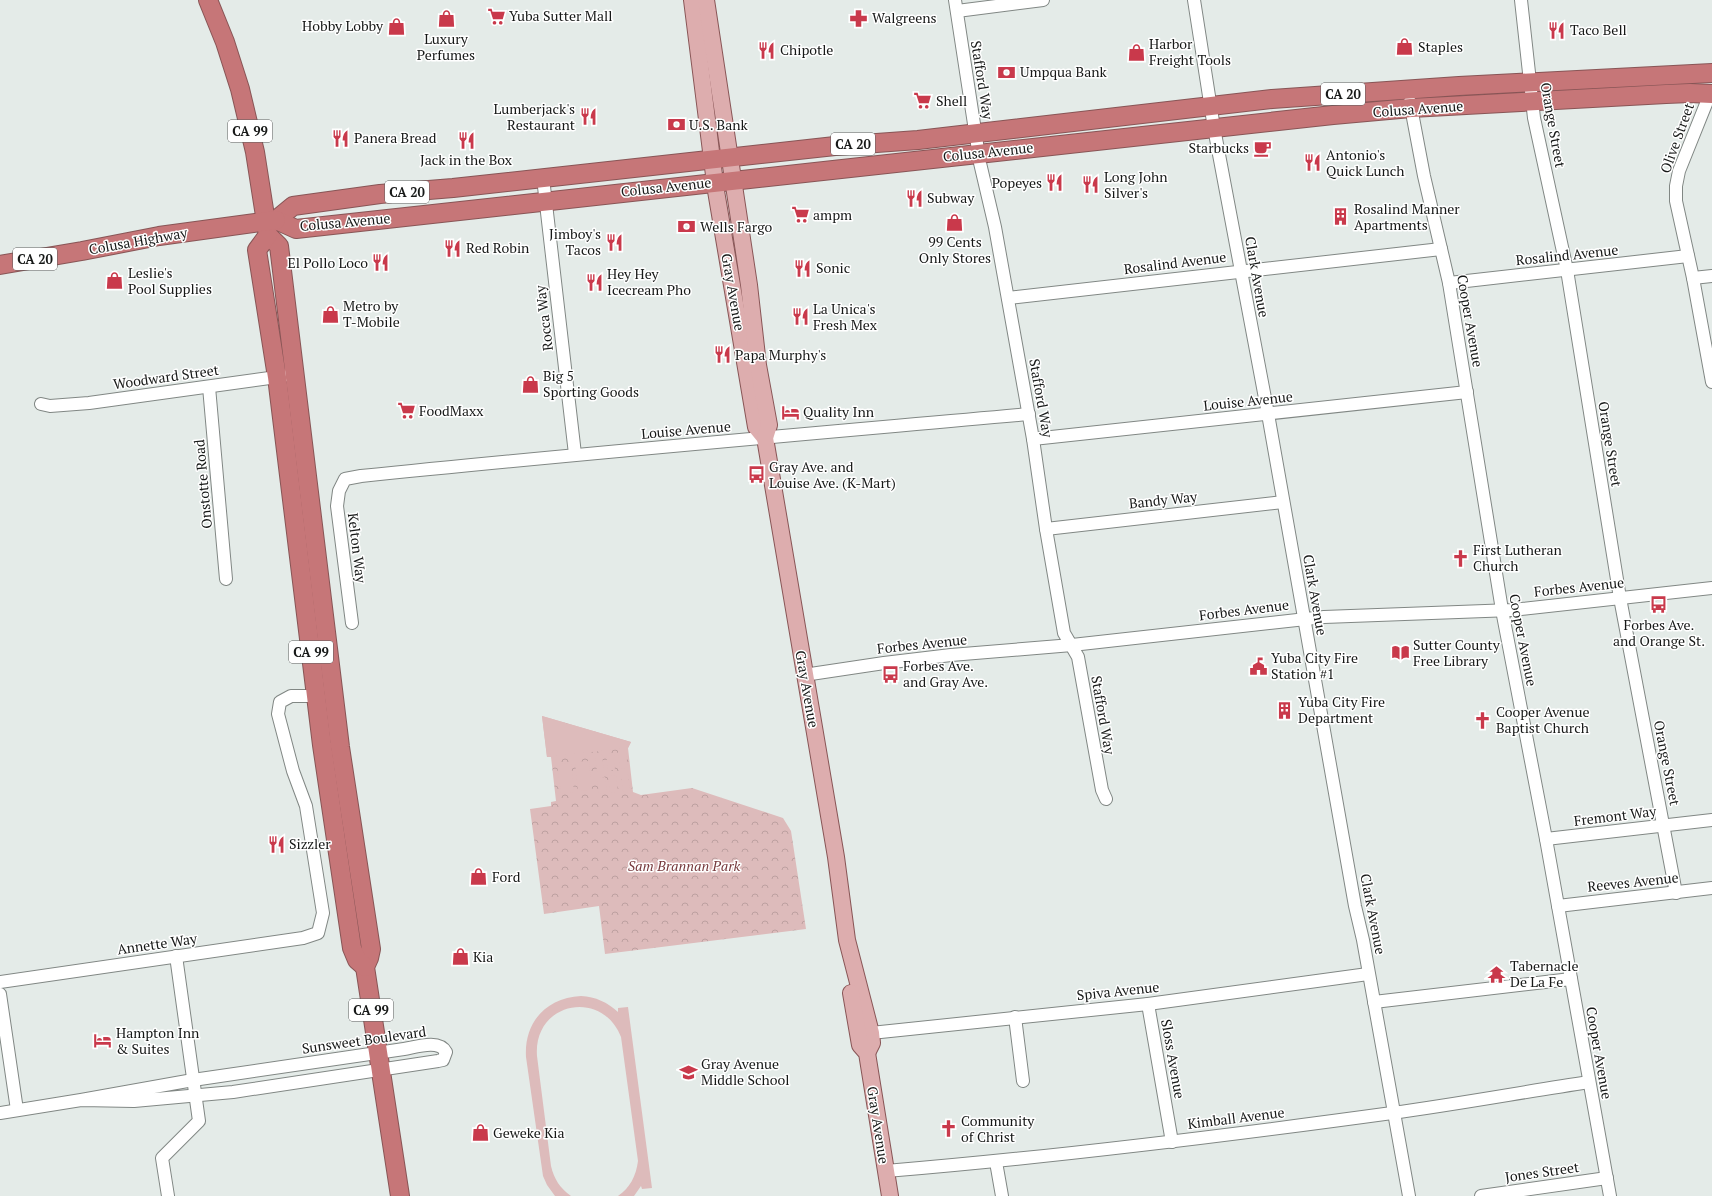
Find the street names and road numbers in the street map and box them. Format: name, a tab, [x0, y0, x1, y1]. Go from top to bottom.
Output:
street label: Stafford Way	[967, 39, 998, 122]
street label: Orange Street	[1537, 81, 1570, 170]
road number: CA 20	[1321, 83, 1365, 105]
street label: Colusa Avenue	[1372, 96, 1464, 121]
street label: Olive Street	[1655, 99, 1698, 176]
road number: CA 99	[228, 120, 272, 142]
road number: CA 20	[831, 133, 875, 155]
street label: Colusa Avenue	[942, 137, 1034, 166]
street label: Colusa Avenue	[620, 172, 712, 201]
road number: CA 20	[385, 181, 429, 203]
street label: Colusa Avenue	[299, 208, 391, 235]
street label: Colusa Highway	[87, 222, 189, 259]
street label: Clark Avenue	[1241, 235, 1274, 319]
street label: Rosalind Avenue	[1515, 240, 1619, 269]
street label: Rosalind Avenue	[1123, 247, 1227, 278]
road number: CA 20	[13, 248, 57, 270]
street label: Gray Avenue	[717, 252, 750, 332]
street label: Cooper Avenue	[1453, 273, 1488, 369]
street label: Rocca Way	[530, 283, 557, 352]
street label: Stafford Way	[1025, 357, 1058, 440]
street label: Woodward Street	[112, 360, 221, 393]
street label: Louise Avenue	[1202, 386, 1294, 415]
street label: Orange Street	[1594, 400, 1627, 489]
street label: Louise Avenue	[640, 416, 731, 443]
street label: Onstotte Road	[189, 438, 216, 529]
street label: Bandy Way	[1128, 486, 1199, 513]
street label: Kelton Way	[344, 512, 371, 585]
street label: Clark Avenue	[1299, 553, 1332, 637]
street label: Forbes Avenue	[1533, 572, 1625, 601]
street label: Cooper Avenue	[1505, 592, 1542, 688]
street label: Forbes Avenue	[1198, 595, 1290, 624]
street label: Forbes Avenue	[876, 629, 968, 658]
road number: CA 99	[289, 641, 333, 663]
street label: Gray Avenue	[791, 649, 824, 729]
street label: Stafford Way	[1087, 674, 1120, 757]
street label: Orange Street	[1650, 719, 1685, 808]
street label: Fremont Way	[1573, 801, 1658, 830]
street label: Reeves Avenue	[1587, 867, 1679, 896]
street label: Clark Avenue	[1356, 872, 1391, 956]
street label: Annette Way	[116, 928, 199, 959]
street label: Spiva Avenue	[1076, 977, 1160, 1004]
road number: CA 99	[349, 999, 393, 1021]
street label: Cooper Avenue	[1582, 1005, 1617, 1101]
street label: Sloss Avenue	[1157, 1018, 1190, 1100]
street label: Sunsweet Boulevard	[301, 1021, 428, 1058]
street label: Gray Avenue	[863, 1085, 894, 1165]
street label: Kimball Avenue	[1186, 1102, 1285, 1133]
street label: Jones Street	[1504, 1157, 1581, 1186]

